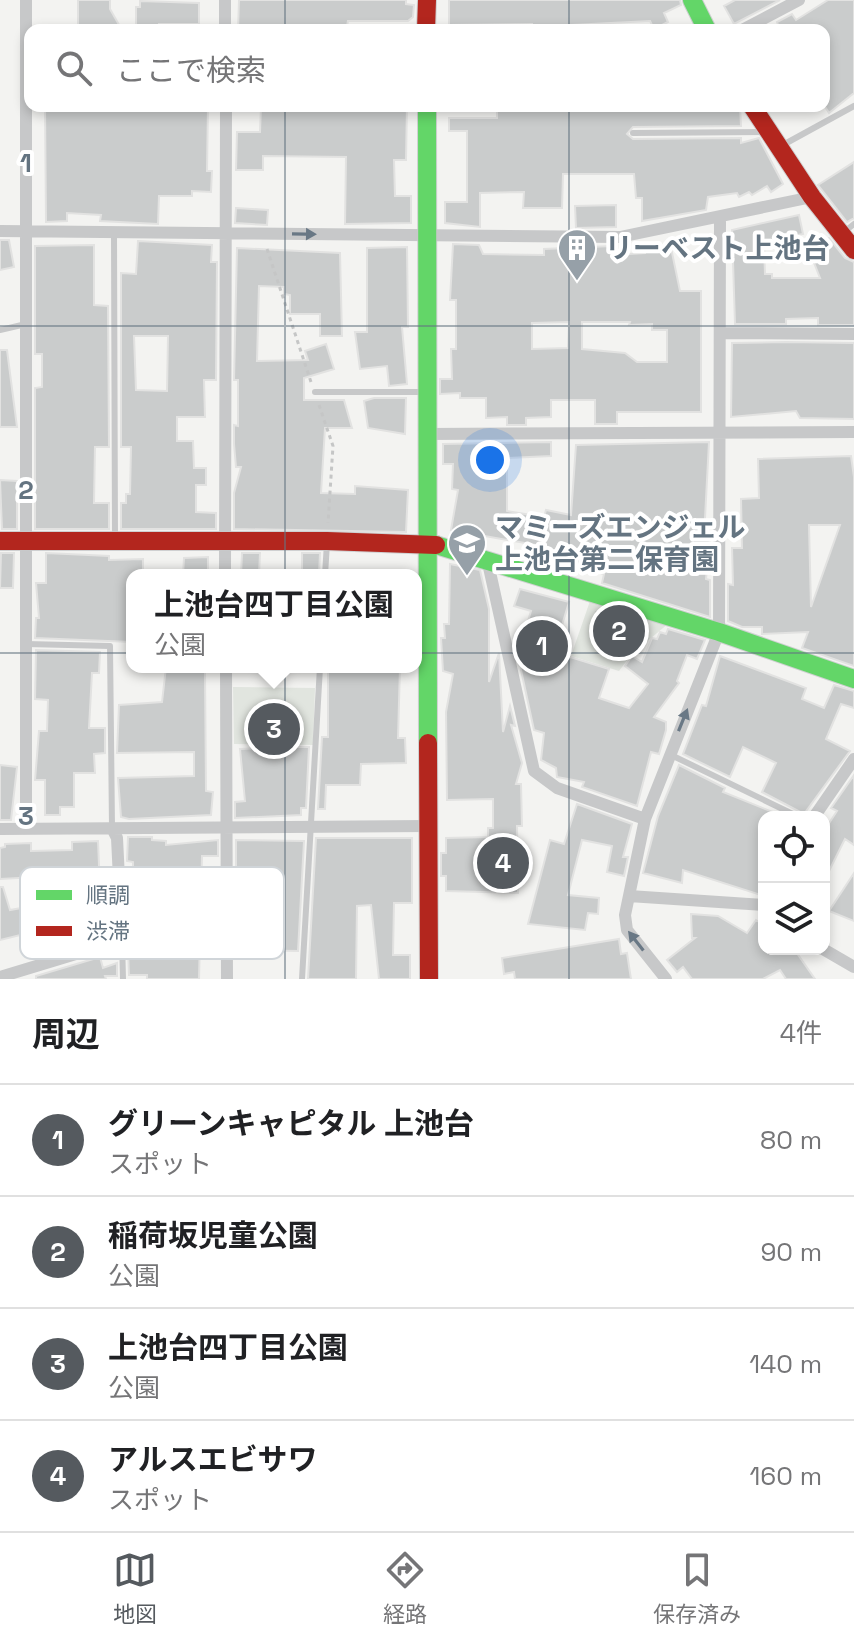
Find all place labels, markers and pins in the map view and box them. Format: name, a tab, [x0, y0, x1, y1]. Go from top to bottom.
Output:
building icon: リーベスト上池台	[556, 227, 598, 282]
place label: リーベスト上池台	[605, 230, 830, 266]
place label: マミーズエンジェル 上池台第二保育園	[495, 509, 746, 577]
school or university icon: マミーズエンジェル 上池台第二保育園	[446, 522, 488, 577]
pin: 2	[593, 601, 645, 661]
pin: 1	[516, 616, 568, 676]
pin: 3	[248, 699, 300, 759]
pin: 4	[477, 833, 529, 893]

